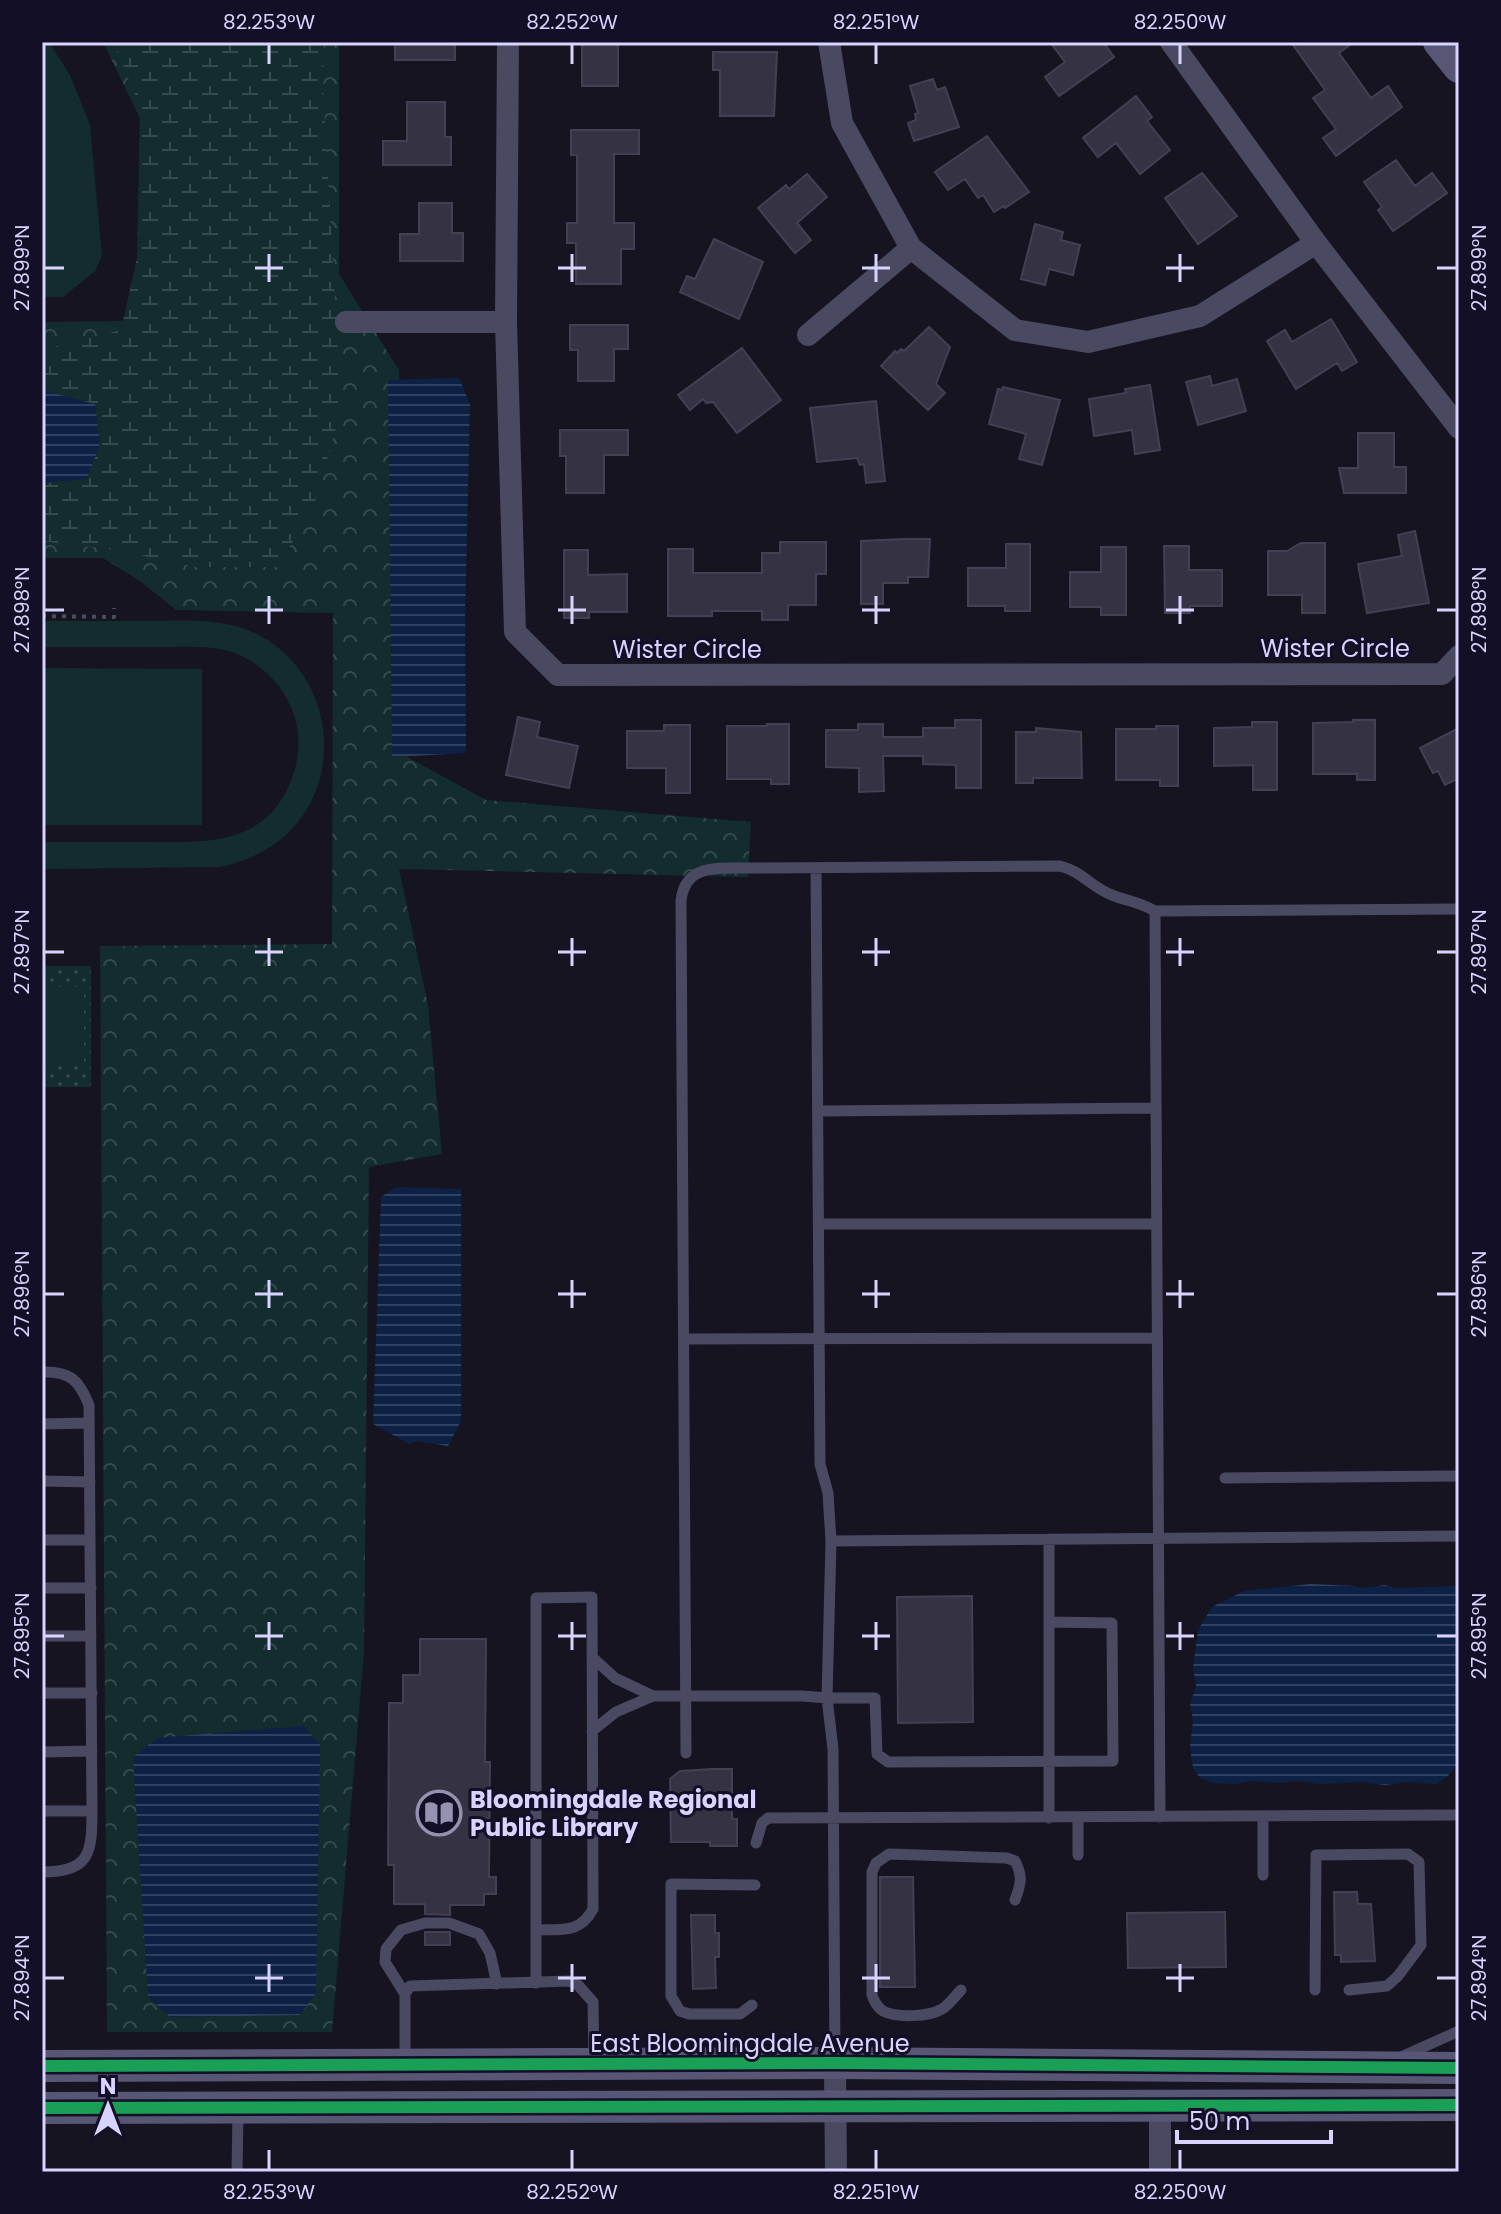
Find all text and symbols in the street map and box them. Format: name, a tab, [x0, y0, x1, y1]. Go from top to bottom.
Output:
text: 82.253°W	[223, 8, 315, 36]
text: 82.252°W	[526, 8, 618, 36]
text: 82.251°W	[833, 8, 920, 36]
text: 82.250°W	[1134, 8, 1227, 36]
text: 27.899°N	[8, 225, 36, 311]
text: 27.899°N	[1465, 225, 1493, 311]
text: 27.898°N	[8, 567, 36, 653]
text: 27.898°N	[1465, 567, 1493, 653]
street label: Wister Circle	[1260, 632, 1410, 665]
street label: Wister Circle	[612, 633, 762, 666]
text: 27.897°N	[8, 909, 36, 995]
text: 27.897°N	[1465, 909, 1493, 995]
text: 27.896°N	[8, 1251, 36, 1337]
text: 27.896°N	[1465, 1251, 1493, 1337]
text: 27.895°N	[8, 1593, 36, 1679]
text: 27.895°N	[1465, 1593, 1493, 1679]
place label: Bloomingdale Regional Public Library	[470, 1783, 757, 1844]
library icon: Bloomingdale Regional Public Library	[415, 1789, 463, 1837]
text: 27.894°N	[8, 1935, 36, 2021]
text: 27.894°N	[1465, 1935, 1493, 2021]
street label: East Bloomingdale Avenue	[590, 2027, 910, 2060]
north arrow	[68, 2066, 148, 2146]
text: N	[100, 2071, 116, 2102]
scale bar	[1177, 2094, 1331, 2144]
text: 50 m	[1189, 2105, 1250, 2138]
text: 82.253°W	[223, 2178, 315, 2206]
text: 82.252°W	[526, 2178, 618, 2206]
text: 82.251°W	[833, 2178, 920, 2206]
text: 82.250°W	[1134, 2178, 1227, 2206]

